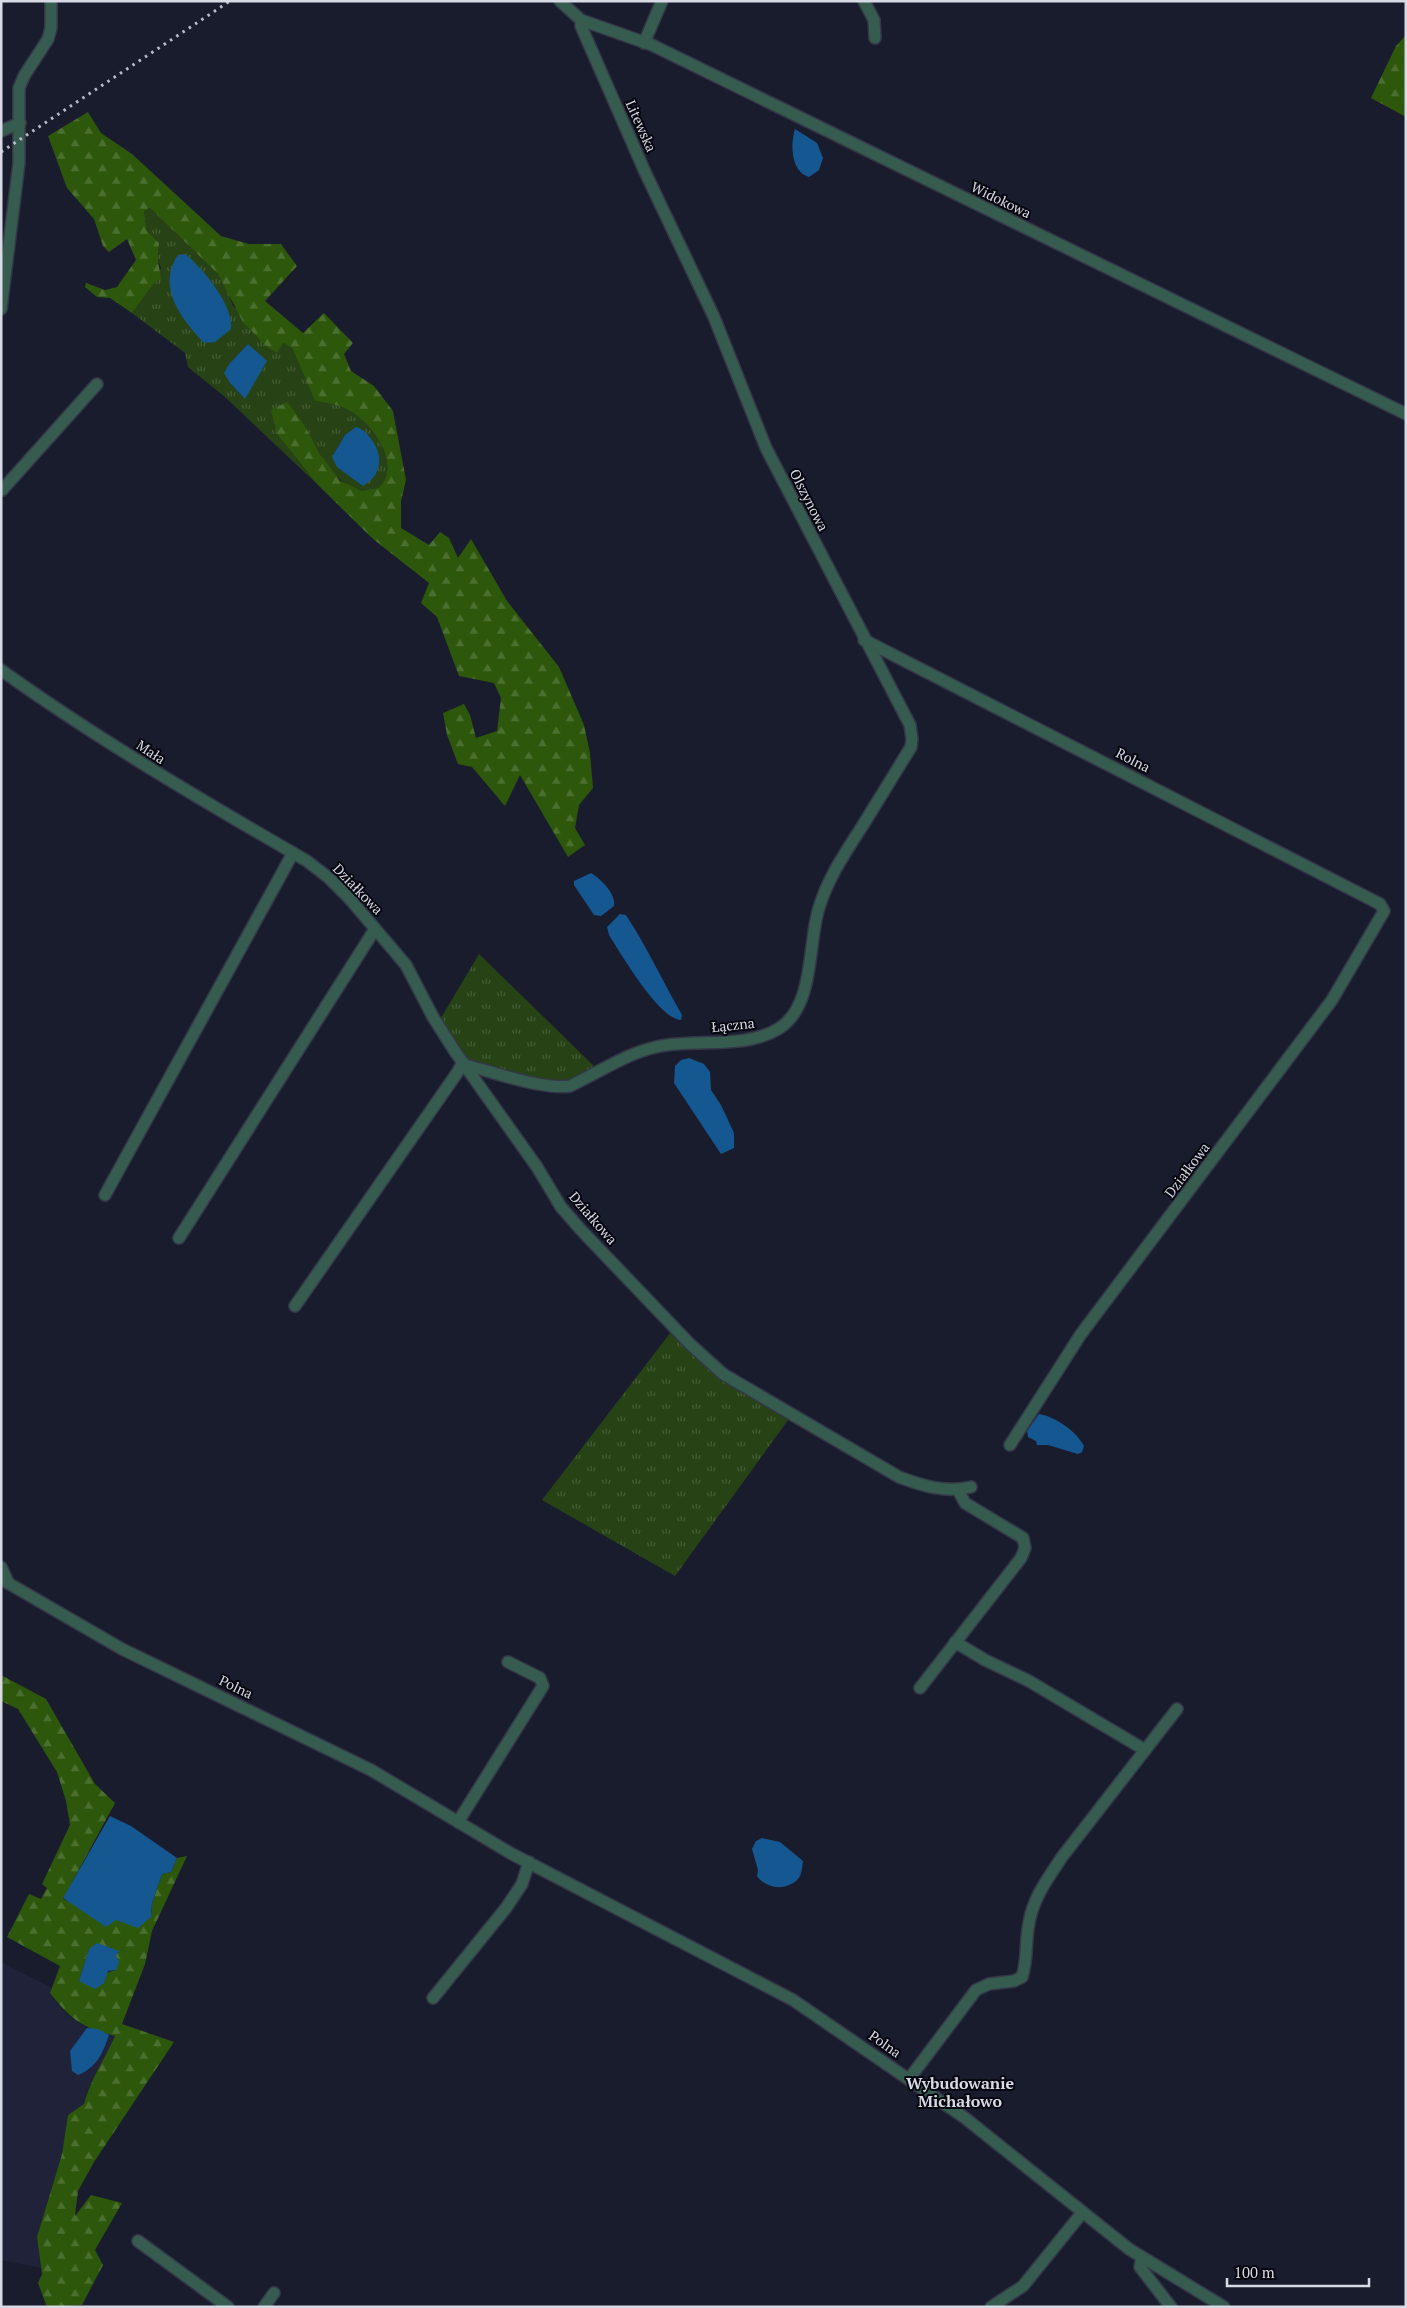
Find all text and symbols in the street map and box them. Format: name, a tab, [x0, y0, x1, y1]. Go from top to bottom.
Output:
street label: Litewska	[622, 97, 661, 155]
street label: Widokowa	[968, 177, 1034, 222]
street label: Olszynowa	[786, 465, 833, 534]
street label: Mała	[133, 735, 169, 768]
street label: Rolna	[1113, 743, 1154, 776]
street label: Działkowa	[329, 859, 387, 918]
street label: Łączna	[710, 1013, 755, 1036]
street label: Działkowa	[1160, 1138, 1214, 1201]
street label: Działkowa	[565, 1187, 622, 1248]
street label: Polna	[216, 1670, 256, 1703]
street label: Polna	[865, 2026, 905, 2061]
district label: Wybudowanie Michałowo	[906, 2072, 1014, 2112]
scale bar	[1227, 2256, 1370, 2288]
text: 100 m	[1234, 2262, 1275, 2282]

